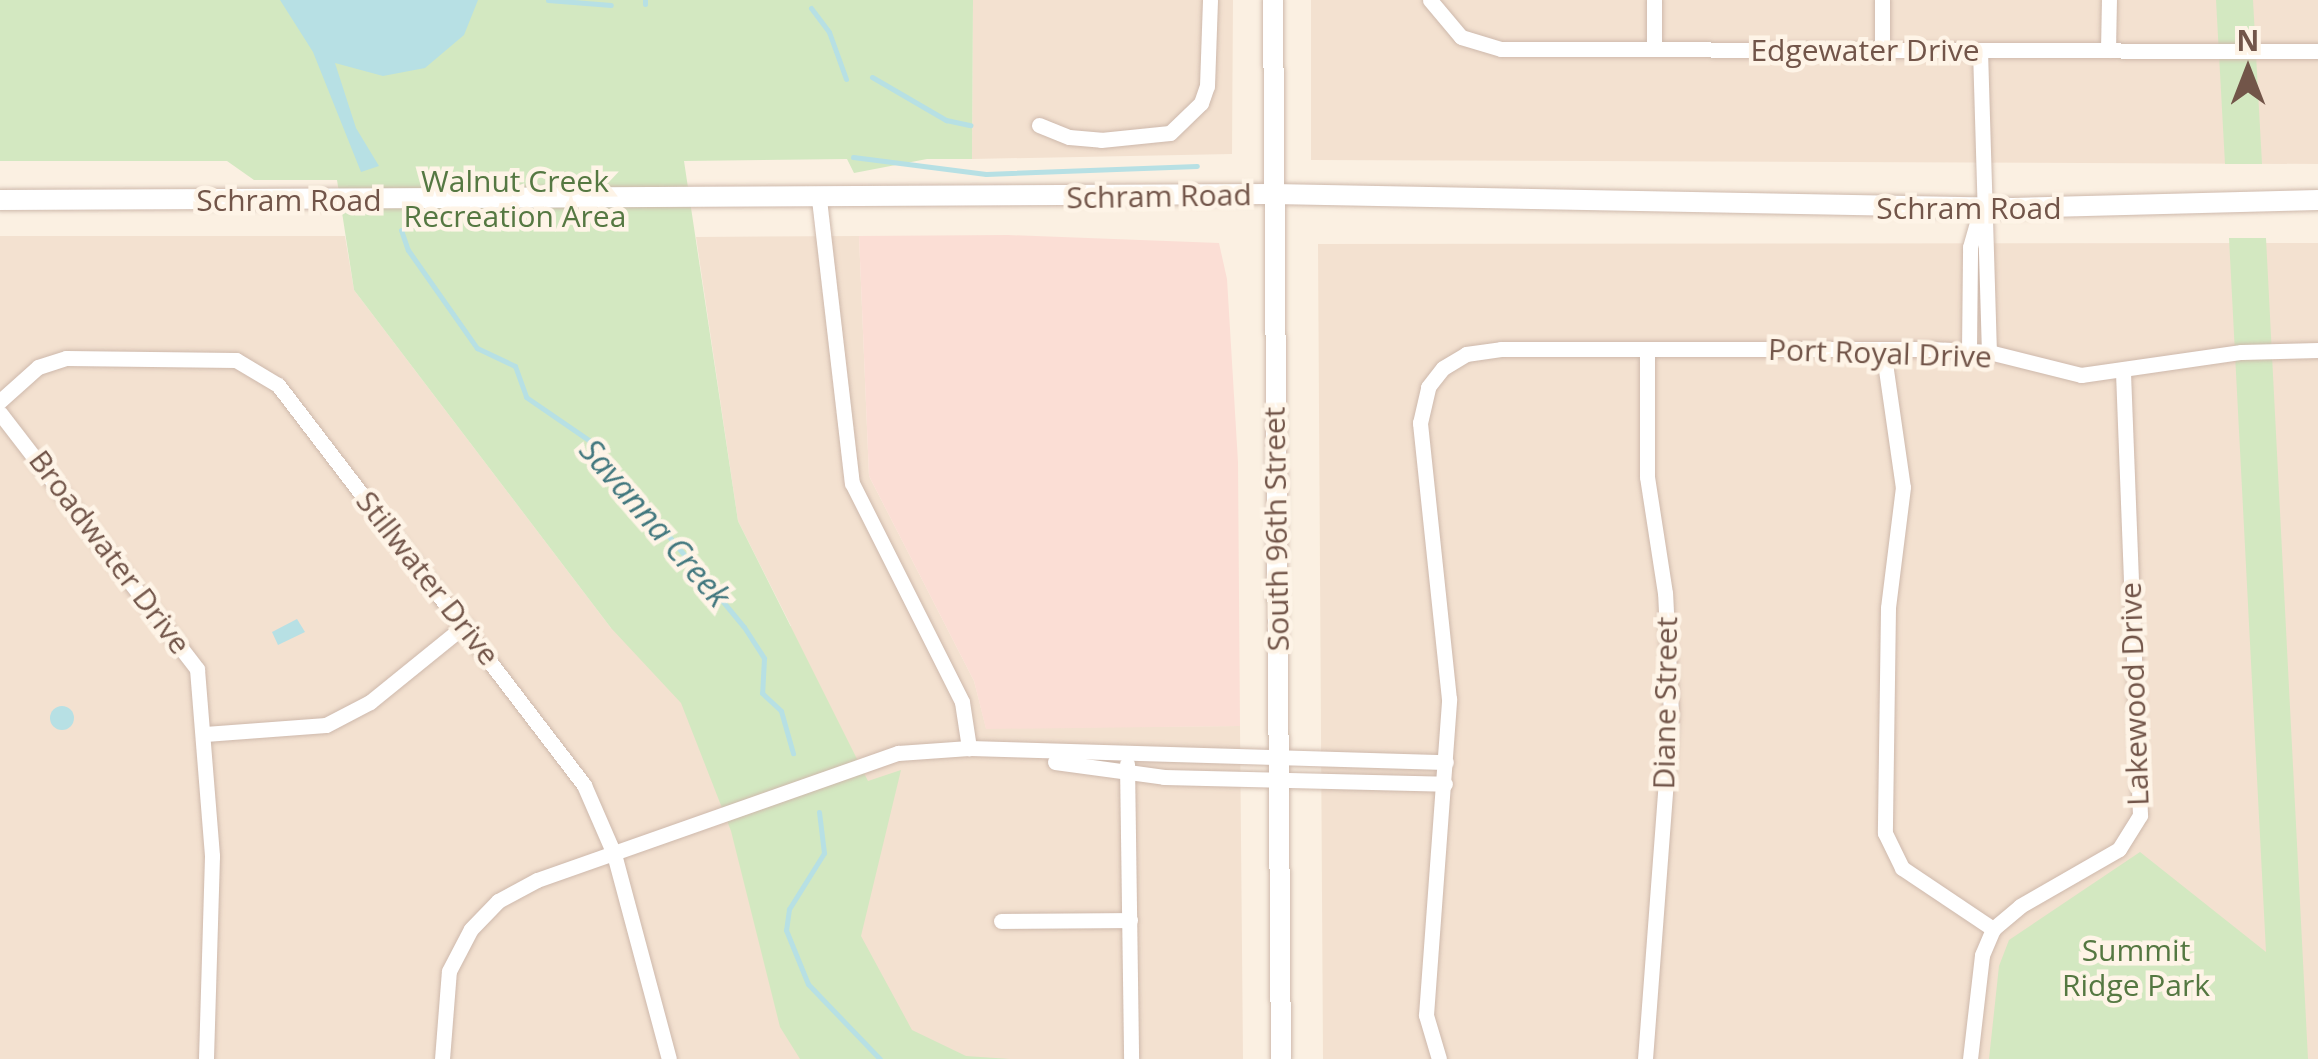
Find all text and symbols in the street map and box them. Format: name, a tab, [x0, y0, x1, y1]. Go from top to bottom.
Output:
north arrow	[2198, 20, 2298, 120]
text: N	[2237, 21, 2259, 59]
street label: Edgewater Drive	[1750, 32, 1980, 68]
park label: Walnut Creek Recreation Area	[404, 163, 626, 234]
street label: Schram Road	[1066, 176, 1252, 216]
street label: Schram Road	[196, 182, 382, 218]
street label: Schram Road	[1876, 190, 2062, 226]
street label: Port Royal Drive	[1767, 331, 1993, 375]
street label: South 96th Street	[1256, 406, 1296, 652]
water label: Savanna Creek	[572, 431, 738, 615]
street label: Broadwater Drive	[22, 443, 198, 661]
street label: Stillwater Drive	[349, 484, 507, 672]
street label: Lakewood Drive	[2112, 582, 2156, 806]
street label: Diane Street	[1645, 616, 1685, 790]
park label: Summit Ridge Park	[2062, 932, 2210, 1002]

